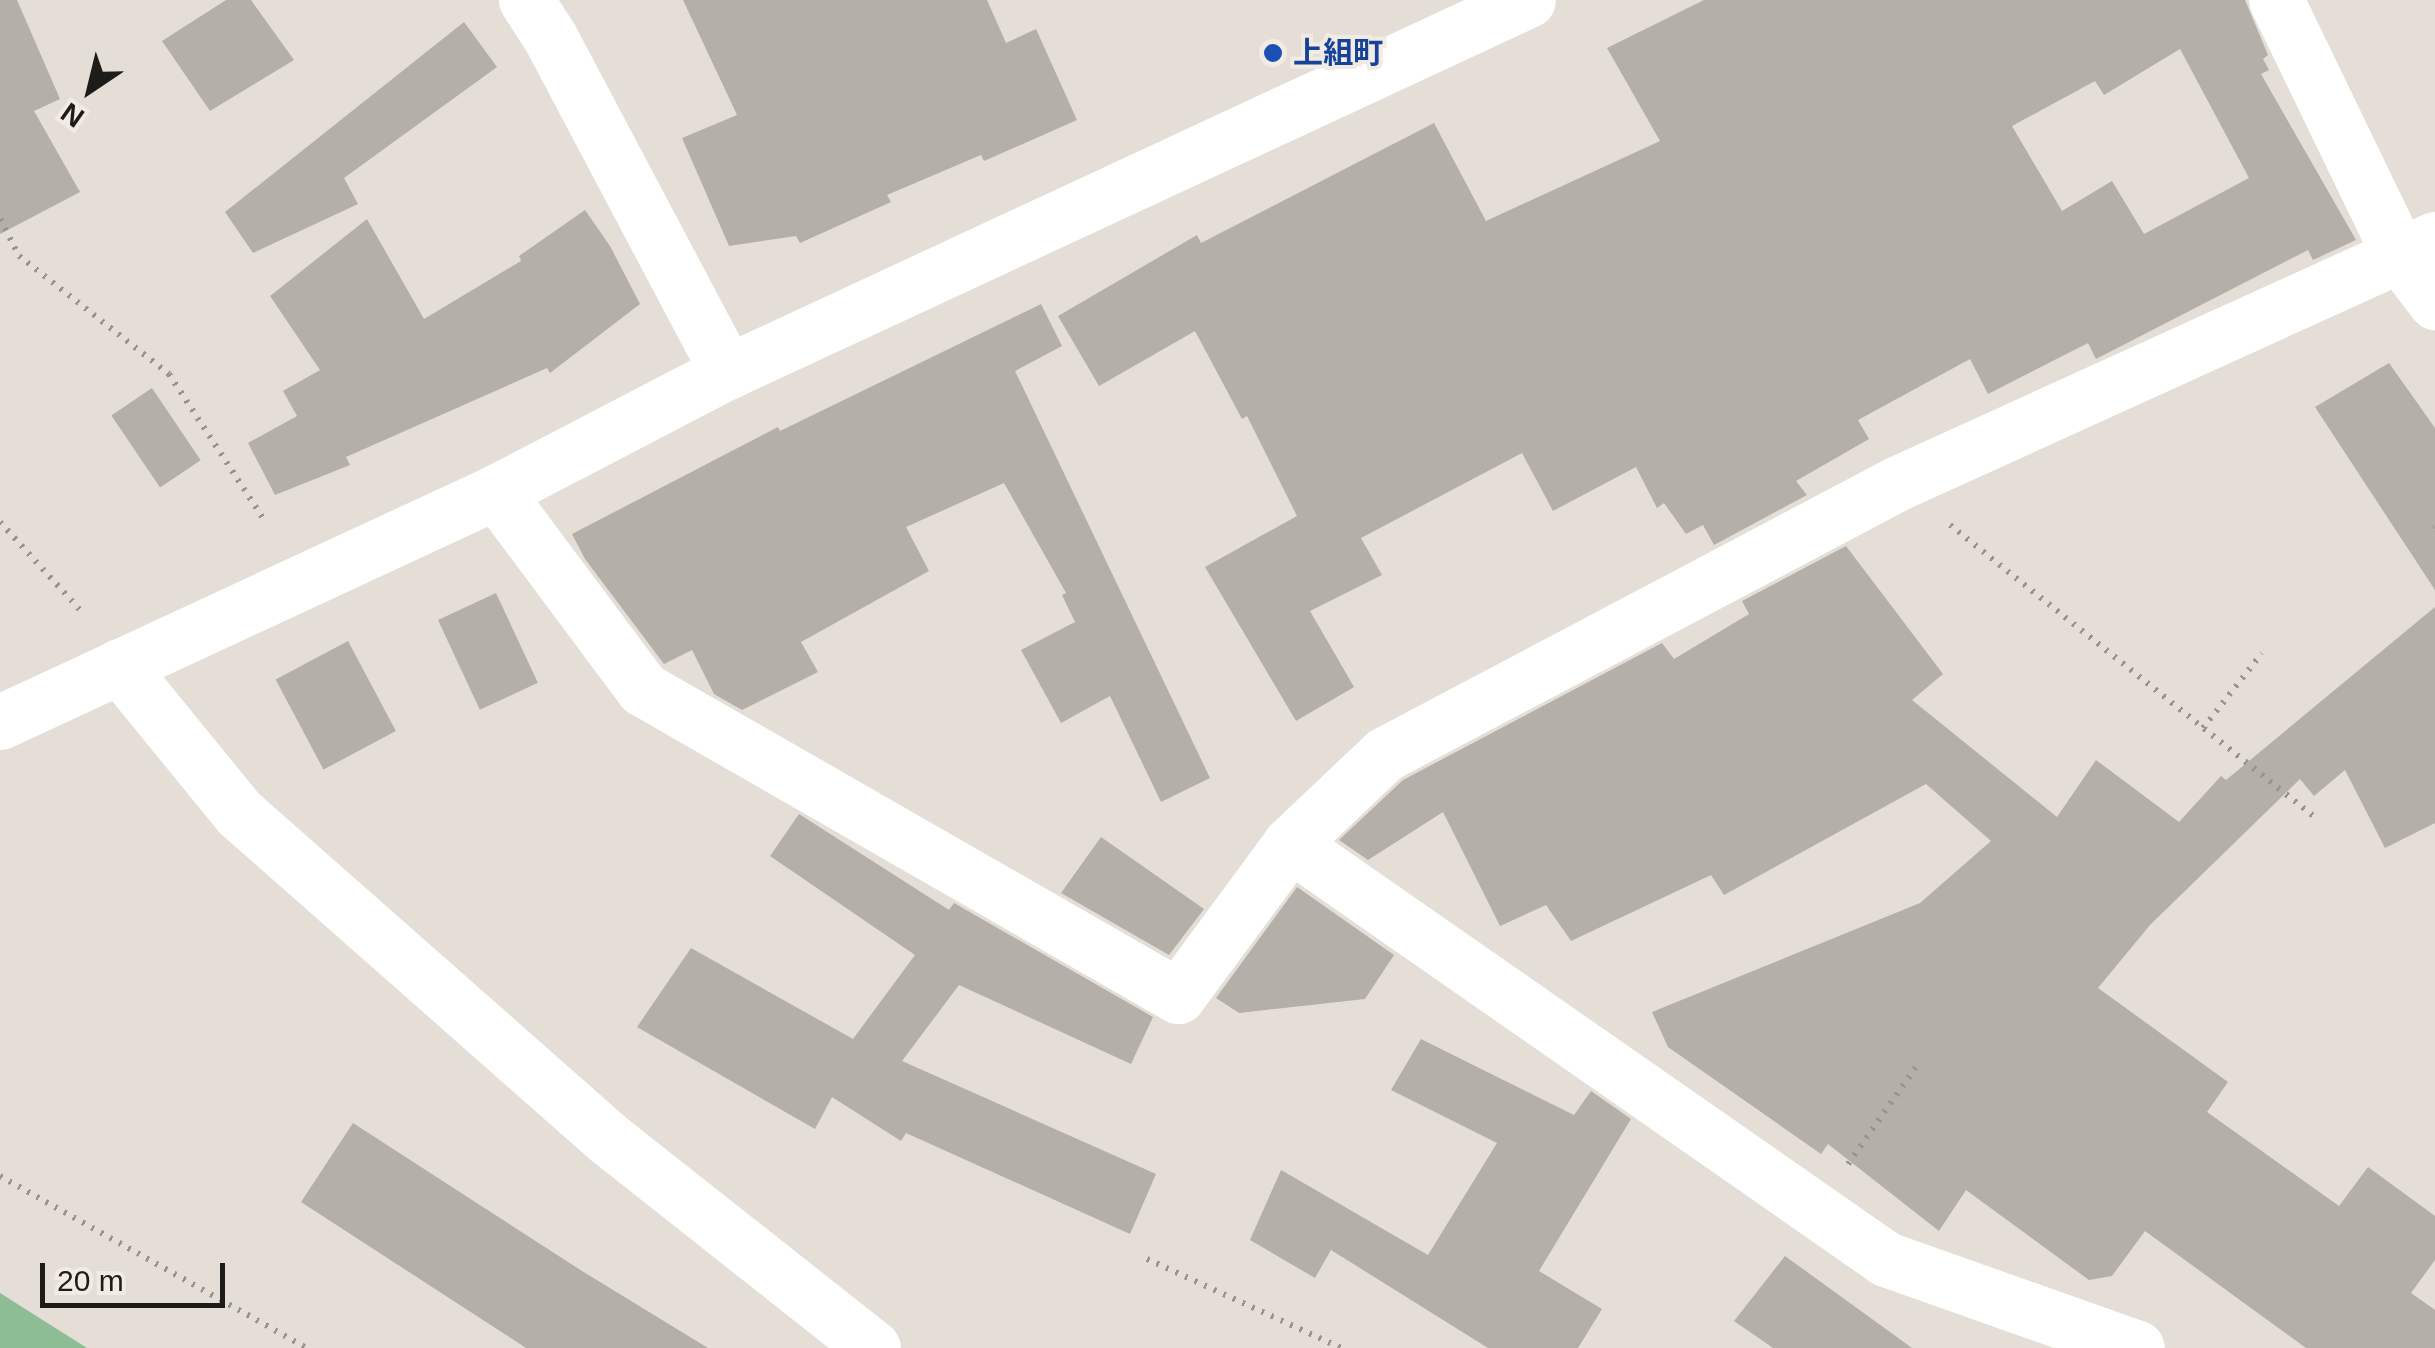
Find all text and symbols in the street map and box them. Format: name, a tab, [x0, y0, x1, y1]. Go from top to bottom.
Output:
place label: 上組町	[1293, 35, 1383, 71]
north arrow	[40, 40, 140, 140]
marker: 上組町	[1262, 42, 1284, 64]
text: N	[55, 96, 90, 133]
scale bar	[45, 1243, 230, 1305]
text: 20 m	[57, 1264, 124, 1297]

